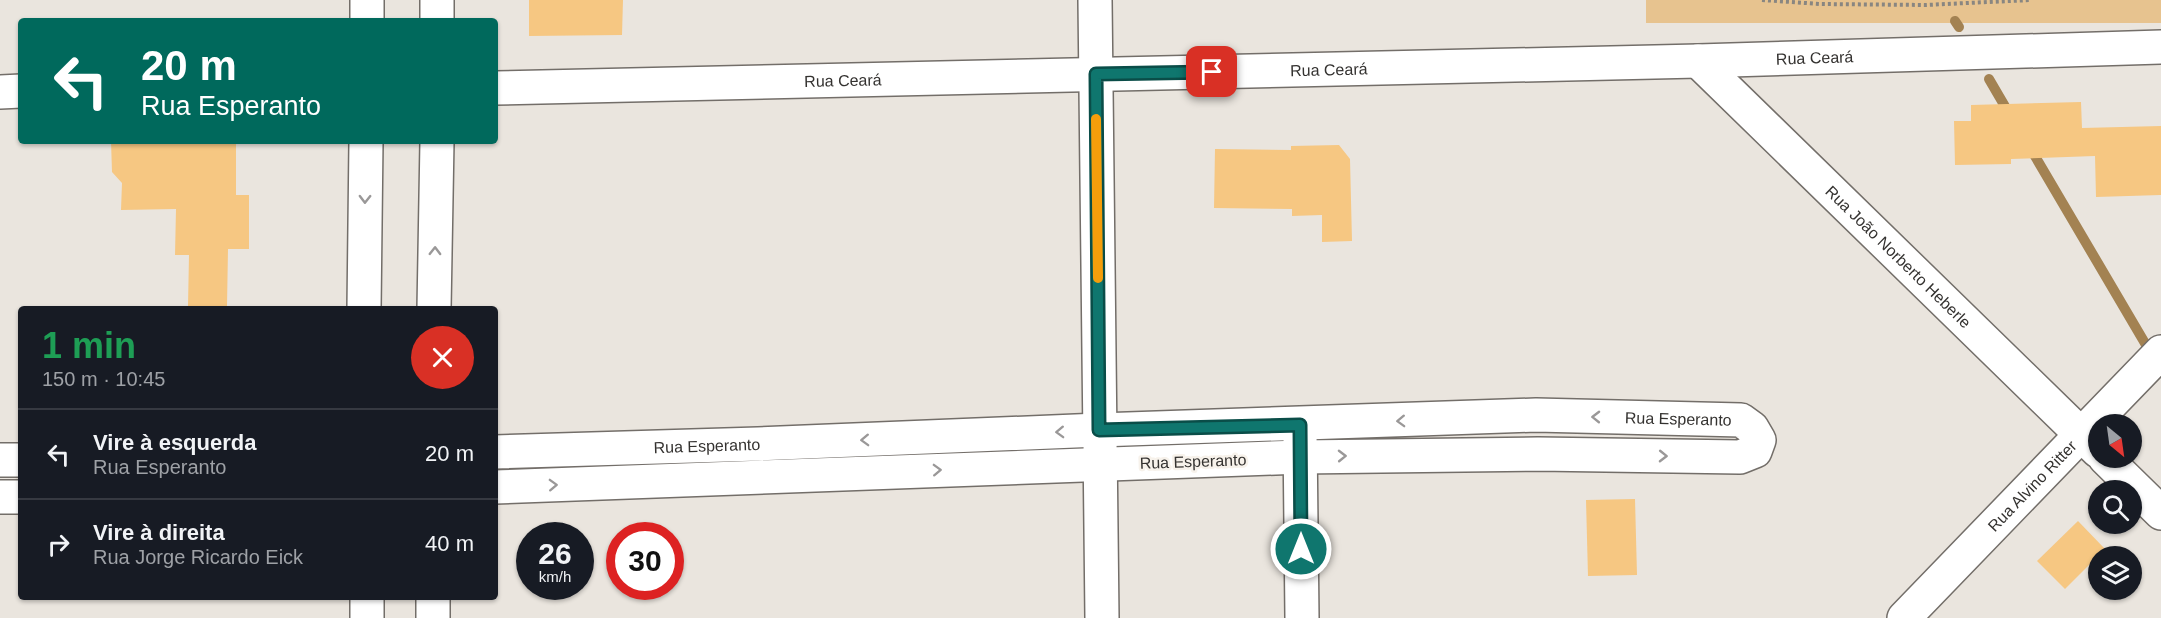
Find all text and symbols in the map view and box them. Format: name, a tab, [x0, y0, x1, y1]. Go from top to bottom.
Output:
icon: left	[42, 42, 120, 120]
text: 20 m	[141, 42, 237, 89]
pin	[1186, 46, 1237, 97]
street label: Rua Ceará	[1776, 48, 1854, 68]
icon: arrive	[1195, 55, 1228, 88]
street label: Rua Ceará	[1290, 60, 1368, 79]
street label: Rua Ceará	[804, 71, 882, 90]
text: Rua Esperanto	[141, 91, 321, 121]
street label: Rua João Norberto Heberle	[1822, 182, 1974, 331]
one-way arrow	[359, 195, 371, 204]
one-way arrow	[429, 246, 441, 255]
text: 1 min	[42, 325, 136, 366]
button: close	[411, 326, 474, 389]
text: 150 m · 10:45	[42, 368, 165, 390]
street label: Rua Esperanto	[1625, 409, 1732, 429]
one-way arrow	[1592, 411, 1601, 423]
one-way arrow	[1397, 414, 1406, 427]
north arrow	[2088, 414, 2142, 468]
map controls	[2088, 414, 2142, 600]
one-way arrow	[1055, 425, 1064, 438]
text: Vire à esquerda	[93, 430, 256, 455]
one-way arrow	[860, 433, 869, 446]
street label: Rua Esperanto	[653, 436, 761, 456]
street label: Rua Alvino Ritter	[1985, 437, 2080, 535]
icon: left	[42, 438, 75, 471]
text: 20 m	[425, 441, 474, 466]
one-way arrow	[1337, 450, 1346, 462]
one-way arrow	[1658, 450, 1667, 462]
street label: Rua Esperanto	[1139, 451, 1247, 472]
text: Rua Esperanto	[93, 456, 226, 478]
one-way arrow	[933, 464, 942, 477]
one-way arrow	[549, 479, 558, 491]
button: search	[2088, 480, 2142, 534]
position arrow	[1269, 517, 1333, 581]
text: Vire à direita	[93, 520, 225, 545]
speed limit sign: 30	[606, 522, 684, 600]
icon: right	[42, 528, 75, 561]
text: 40 m	[425, 531, 474, 556]
text: 26	[538, 537, 572, 570]
text: Rua Jorge Ricardo Eick	[93, 546, 303, 568]
button: layers	[2088, 546, 2142, 600]
text: km/h	[539, 568, 571, 585]

